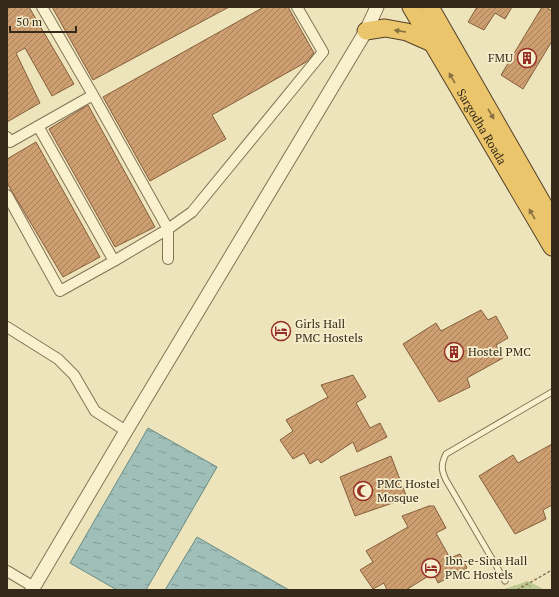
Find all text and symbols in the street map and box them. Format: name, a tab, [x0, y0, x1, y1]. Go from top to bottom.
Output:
scale bar	[10, 8, 76, 34]
text: 50 m	[16, 14, 43, 29]
one-way arrow	[394, 27, 406, 33]
building icon: FMU	[516, 47, 538, 69]
place label: FMU	[488, 50, 513, 65]
one-way arrow	[448, 73, 456, 83]
street label: Sargodha Roada	[454, 86, 510, 167]
one-way arrow	[487, 108, 494, 120]
one-way arrow	[529, 208, 536, 220]
place label: Girls Hall PMC Hostels	[295, 316, 363, 345]
hotel icon: Girls Hall PMC Hostels	[270, 320, 292, 342]
building icon: Hostel PMC	[443, 341, 465, 363]
place label: Hostel PMC	[468, 344, 531, 359]
place label: PMC Hostel Mosque	[377, 476, 440, 505]
mosque icon: PMC Hostel Mosque	[352, 480, 374, 502]
place label: Ibn-e-Sina Hall PMC Hostels	[445, 553, 528, 582]
hotel icon: Ibn-e-Sina Hall PMC Hostels	[420, 557, 442, 579]

